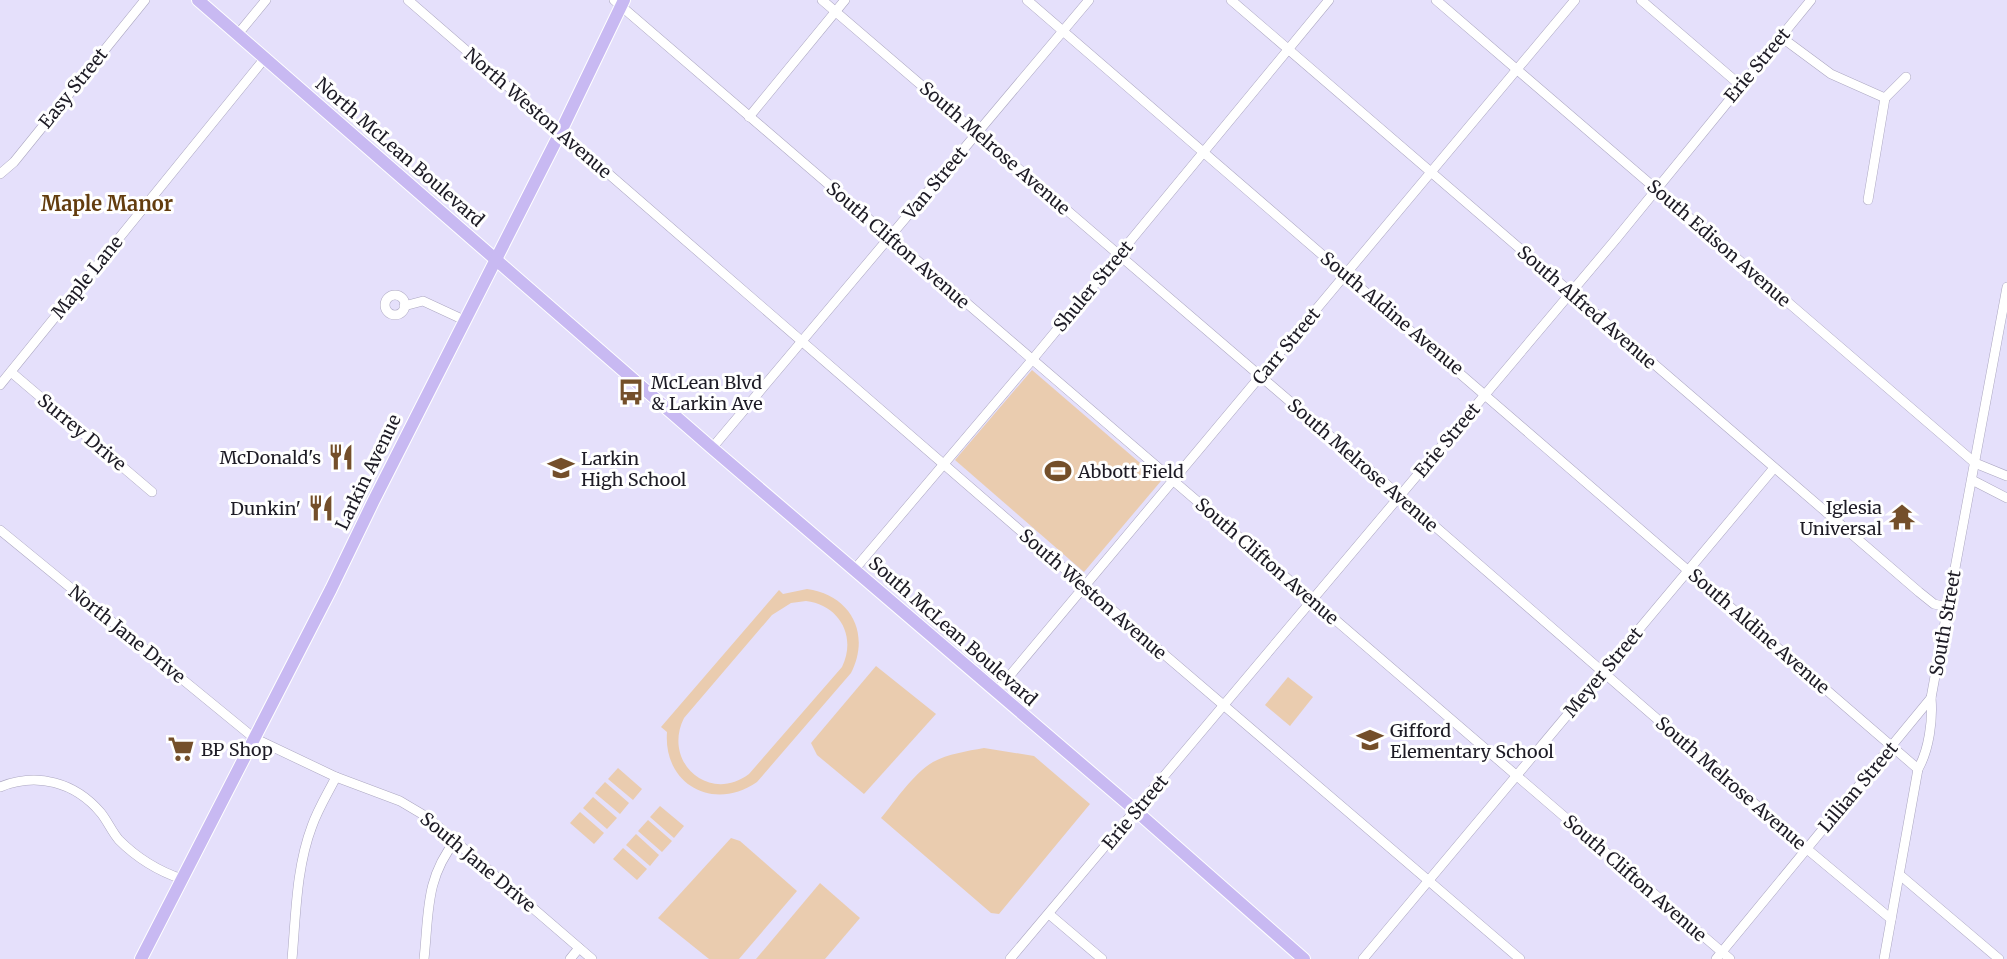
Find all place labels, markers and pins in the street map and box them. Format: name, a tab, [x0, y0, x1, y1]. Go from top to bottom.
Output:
place label: McLean Blvd & Larkin Ave	[651, 371, 763, 415]
bus stop icon: McLean Blvd & Larkin Ave	[616, 377, 646, 407]
restaurant icon: McDonald's	[326, 442, 356, 472]
place label: McDonald's	[219, 446, 321, 469]
place label: Larkin High School	[581, 447, 687, 491]
school or university icon: Larkin High School	[546, 453, 576, 483]
sports icon: Abbott Field	[1043, 456, 1073, 486]
place label: Abbott Field	[1077, 460, 1184, 483]
restaurant icon: Dunkin'	[306, 493, 336, 523]
place label: Iglesia Universal	[1800, 496, 1882, 540]
place label: Dunkin'	[230, 497, 301, 520]
temple icon: Iglesia Universal	[1887, 502, 1917, 532]
place label: Gifford Elementary School	[1390, 719, 1554, 763]
school or university icon: Gifford Elementary School	[1355, 725, 1385, 755]
supermarket icon: BP Shop	[166, 734, 196, 764]
place label: BP Shop	[201, 738, 273, 761]

